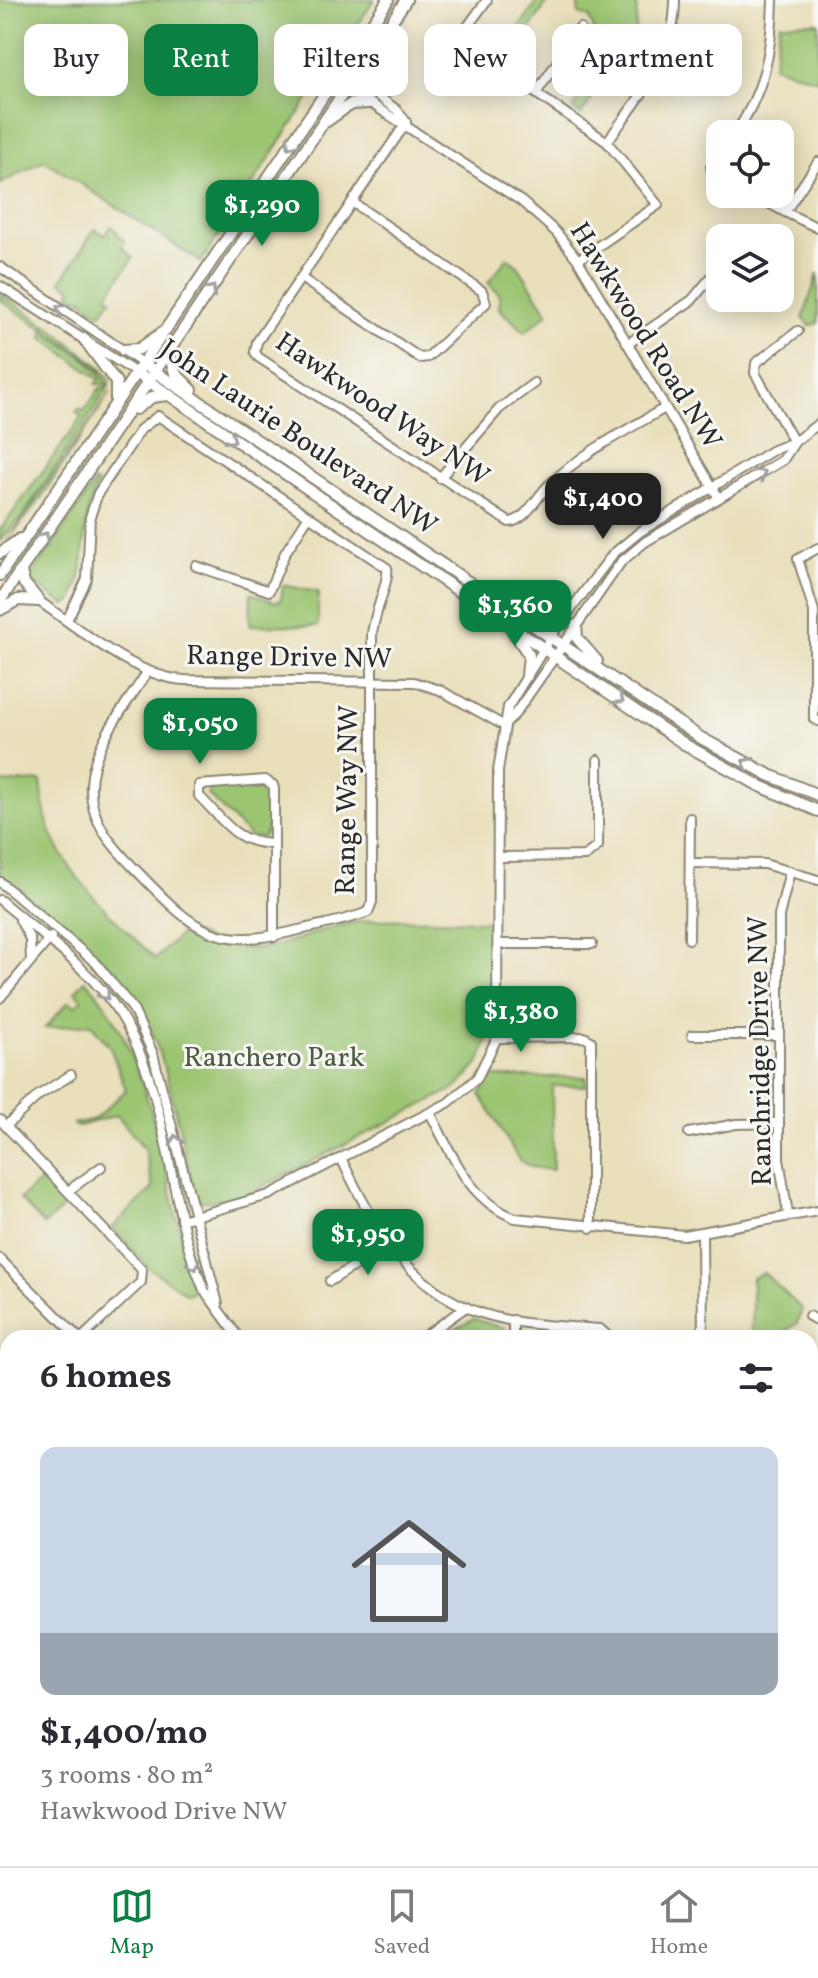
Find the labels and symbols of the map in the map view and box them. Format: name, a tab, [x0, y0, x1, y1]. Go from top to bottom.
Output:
one-way arrow	[286, 136, 301, 150]
pin: $1,290	[197, 180, 327, 248]
street label: Hawkwood Road NW	[559, 215, 731, 457]
one-way arrow	[202, 284, 216, 298]
one-way arrow	[56, 303, 70, 318]
street label: Hawkwood Way NW	[267, 324, 497, 496]
street label: John Laurie Boulevard NW	[151, 330, 445, 546]
one-way arrow	[223, 429, 237, 444]
one-way arrow	[752, 469, 767, 484]
pin: $1,400	[538, 473, 668, 541]
one-way arrow	[35, 531, 50, 546]
pin: $1,360	[450, 580, 580, 648]
street label: Range Drive NW	[186, 637, 392, 679]
one-way arrow	[610, 689, 624, 704]
pin: $1,050	[135, 698, 265, 766]
street label: Range Way NW	[327, 705, 369, 895]
one-way arrow	[741, 758, 755, 773]
street label: Ranchridge Drive NW	[739, 916, 783, 1186]
one-way arrow	[95, 986, 109, 1000]
pin: $1,380	[456, 986, 586, 1054]
park label: Ranchero Park	[183, 1039, 365, 1078]
one-way arrow	[168, 1134, 185, 1148]
pin: $1,950	[303, 1209, 433, 1277]
one-way arrow	[184, 1257, 201, 1271]

